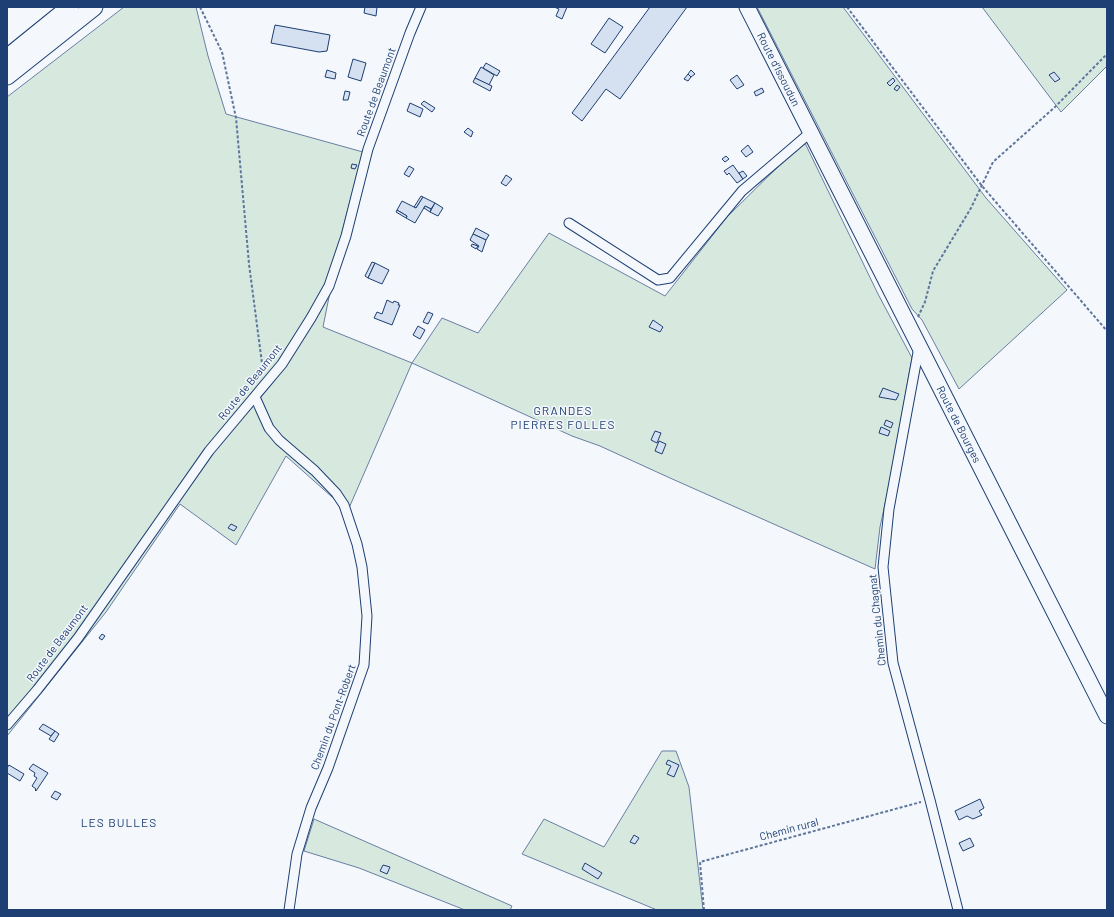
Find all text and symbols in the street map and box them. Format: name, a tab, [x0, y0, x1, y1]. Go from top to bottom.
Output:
street label: Route d'Issoudun	[755, 30, 803, 108]
street label: Route de Beaumont	[353, 46, 398, 138]
street label: Route de Beaumont	[215, 341, 284, 422]
street label: Route de Bourges	[934, 384, 984, 465]
district label: GRANDES PIERRES FOLLES	[511, 403, 615, 431]
street label: Chemin du Chagnat	[865, 574, 888, 667]
street label: Route de Beaumont	[23, 601, 90, 684]
street label: Chemin du Pont-Robert	[307, 662, 358, 771]
street label: Chemin rural	[758, 814, 820, 843]
district label: LES BULLES	[81, 815, 157, 829]

